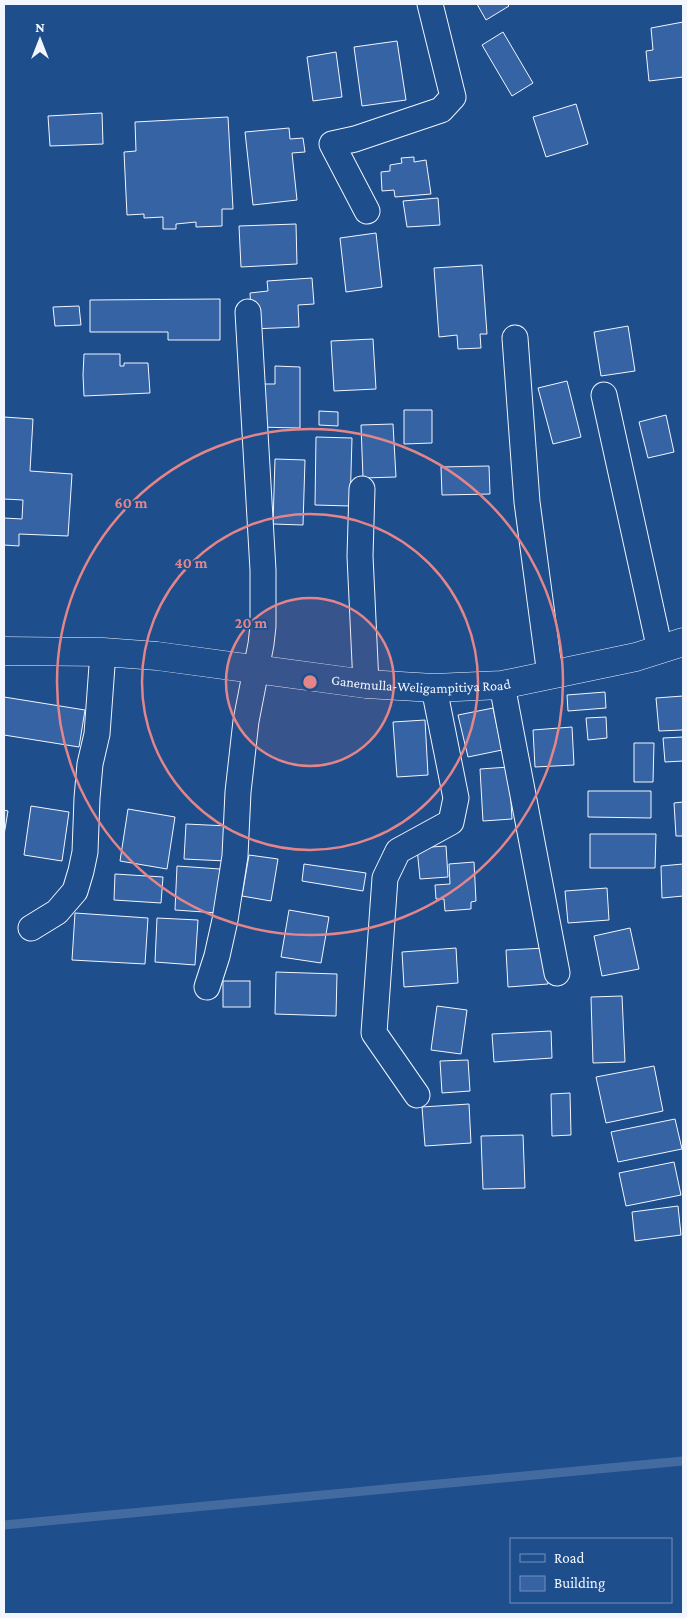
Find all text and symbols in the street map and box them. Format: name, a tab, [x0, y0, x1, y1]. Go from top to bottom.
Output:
north arrow	[15, 15, 65, 65]
text: N	[35, 19, 45, 35]
text: 60 m	[115, 495, 148, 511]
text: 40 m	[175, 555, 208, 571]
text: 20 m	[235, 615, 267, 631]
street label: Ganemulla-Weligampitiya Road	[330, 671, 513, 696]
centre of rings	[301, 673, 319, 691]
legend	[510, 1538, 672, 1603]
text: Road	[554, 1550, 585, 1566]
text: Building	[554, 1575, 605, 1592]

